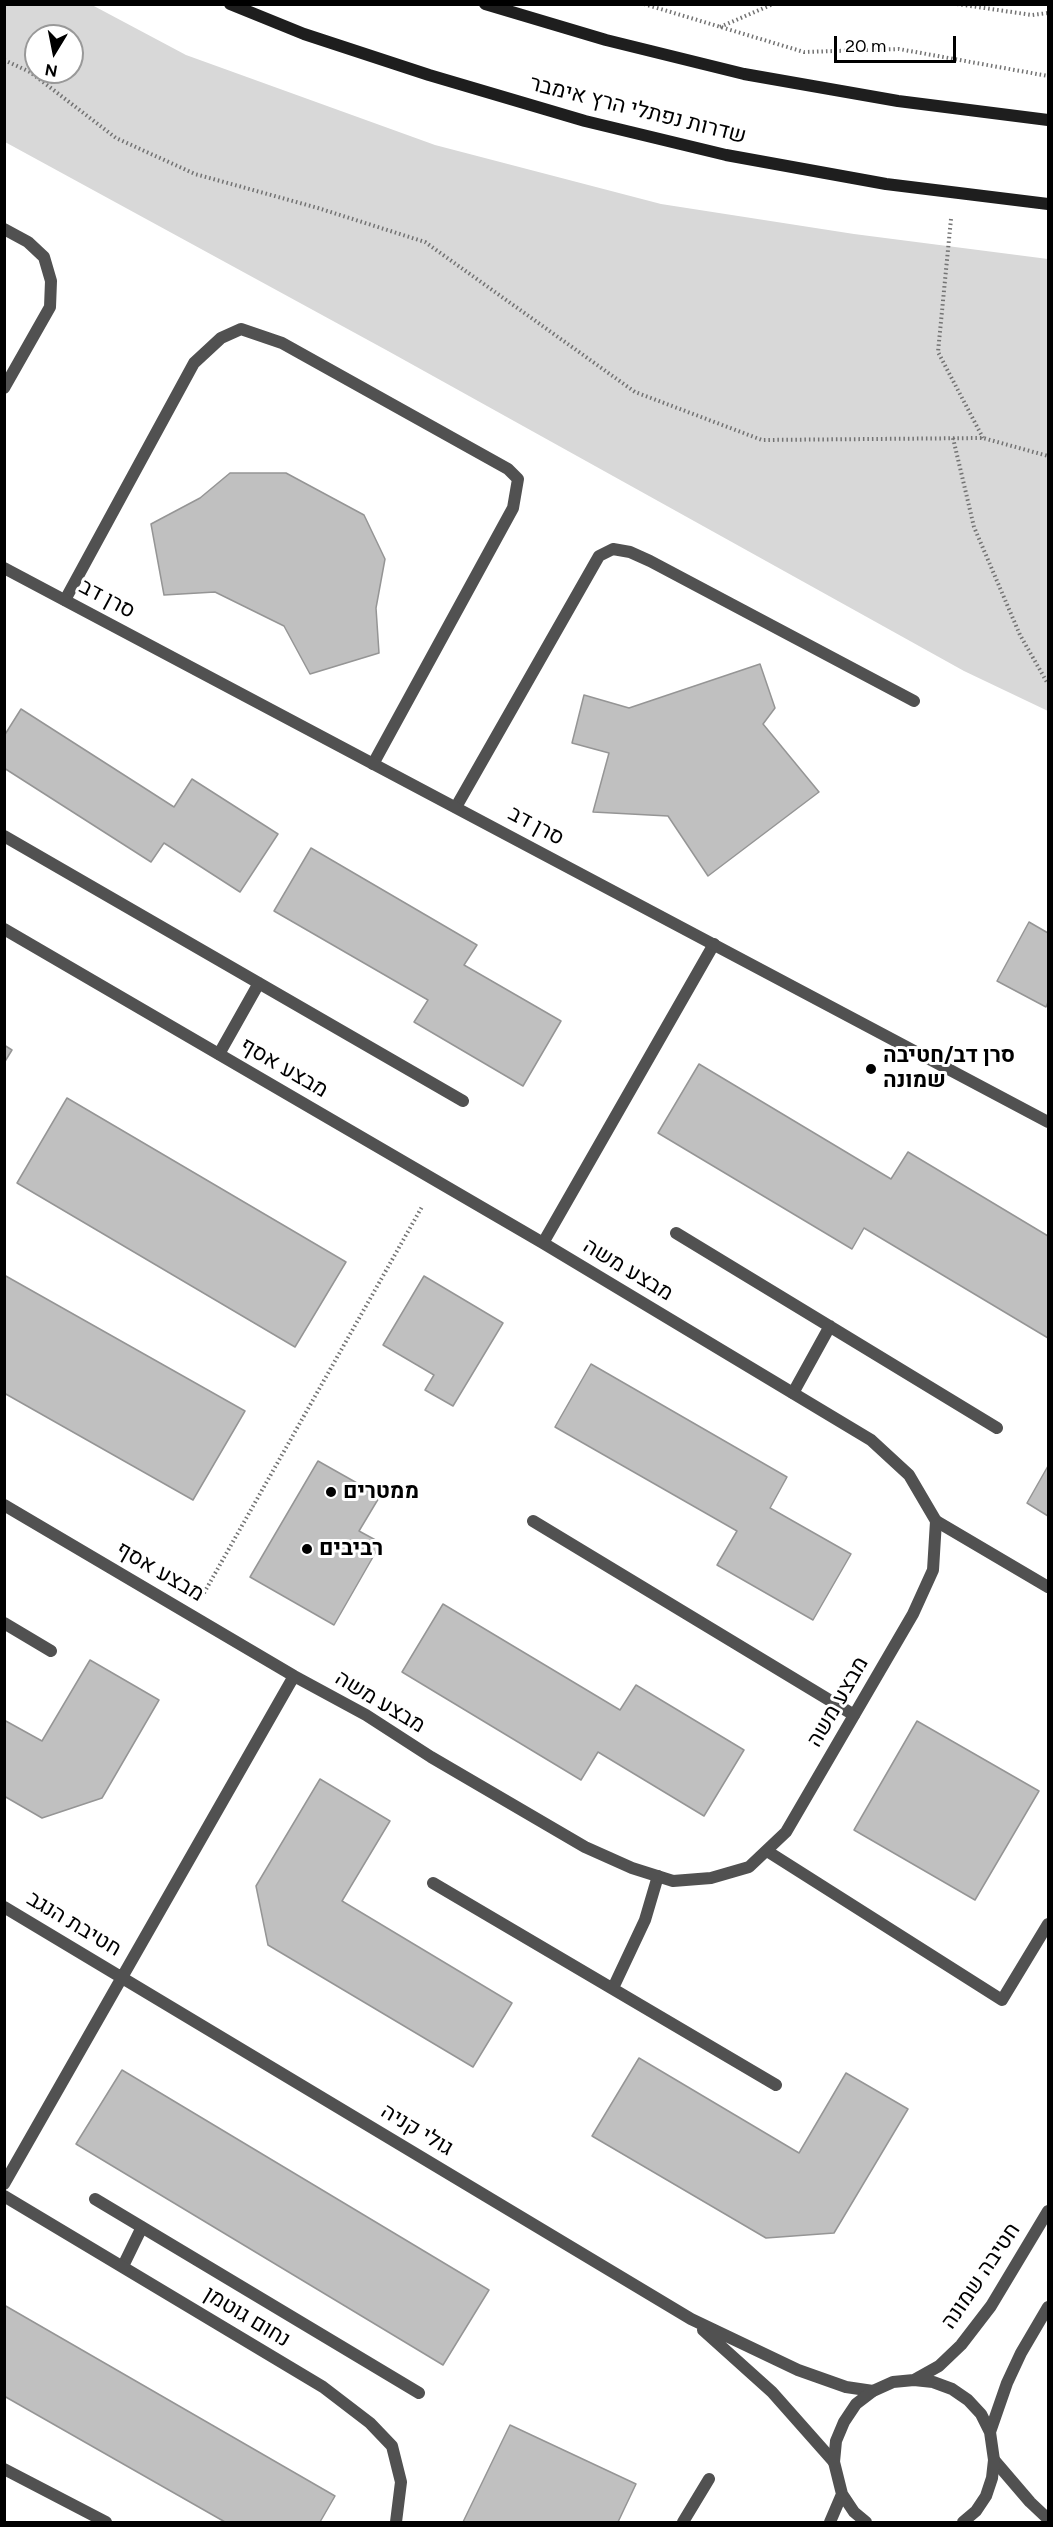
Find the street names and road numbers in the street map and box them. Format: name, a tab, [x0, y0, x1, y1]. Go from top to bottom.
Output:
street label: שדרות נפתלי הרץ אימבר	[527, 70, 749, 150]
street label: סרן דב	[74, 573, 140, 625]
street label: סרן דב	[503, 800, 569, 852]
street label: מבצע אסף	[235, 1032, 333, 1104]
street label: מבצע משה	[578, 1233, 678, 1307]
street label: מבצע אסף	[111, 1536, 209, 1608]
street label: מבצע משה	[802, 1652, 874, 1752]
street label: מבצע משה	[330, 1665, 430, 1739]
street label: חטיבת הנגב	[22, 1886, 126, 1962]
street label: גולי קניה	[376, 2098, 458, 2162]
street label: חטיבה שמונה	[936, 2218, 1026, 2334]
street label: נחום גוטמן	[199, 2281, 295, 2353]

